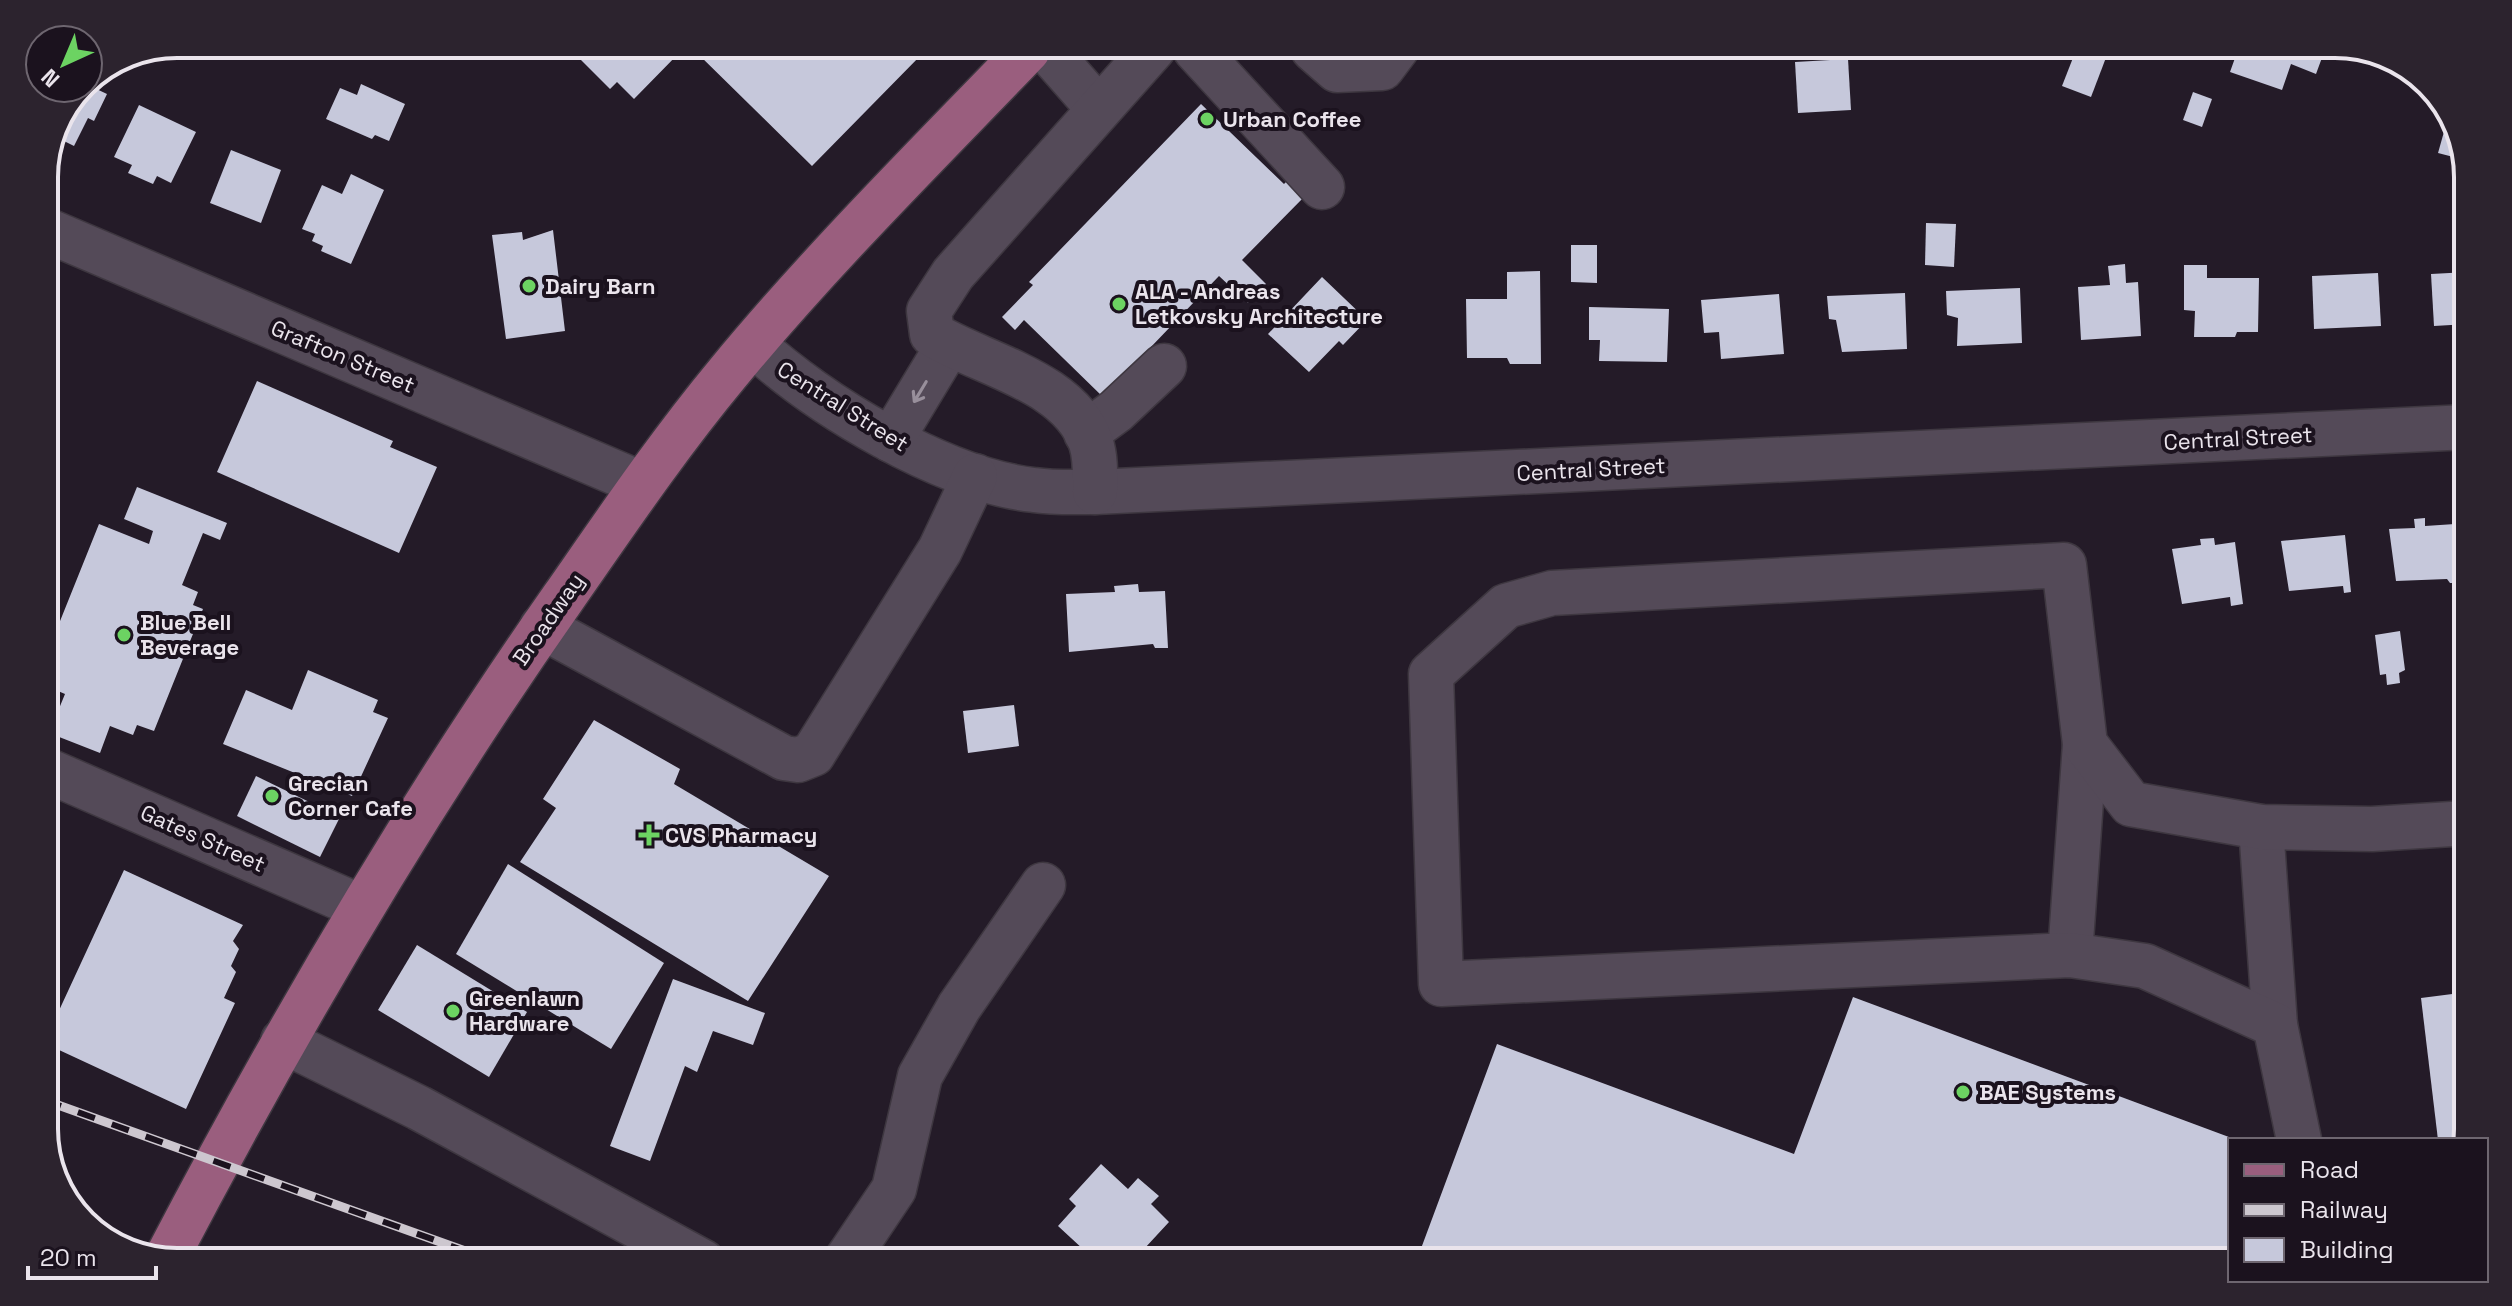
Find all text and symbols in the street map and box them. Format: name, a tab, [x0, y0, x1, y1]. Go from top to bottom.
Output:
north arrow	[24, 24, 104, 104]
text: N	[35, 63, 65, 94]
place label: Urban Coffee	[1223, 105, 1361, 133]
marker: Urban Coffee	[1198, 110, 1216, 128]
place label: Dairy Barn	[545, 272, 656, 300]
marker: Dairy Barn	[520, 277, 538, 295]
place label: ALA - Andreas Letkovsky Architecture	[1135, 277, 1383, 330]
marker: ALA - Andreas Letkovsky Architecture	[1110, 295, 1128, 313]
street label: Grafton Street	[267, 313, 419, 399]
street label: Central Street	[772, 355, 914, 457]
one-way arrow	[911, 380, 927, 403]
street label: Central Street	[2163, 420, 2313, 456]
street label: Central Street	[1516, 451, 1666, 487]
street label: Broadway	[506, 568, 590, 670]
place label: Blue Bell Beverage	[140, 608, 239, 661]
marker: Blue Bell Beverage	[115, 626, 133, 644]
place label: Grecian Corner Cafe	[288, 769, 413, 822]
marker: Grecian Corner Cafe	[263, 787, 281, 805]
street label: Gates Street	[136, 798, 270, 878]
place label: CVS Pharmacy	[665, 821, 817, 849]
marker: CVS Pharmacy	[640, 826, 658, 844]
place label: Greenlawn Hardware	[469, 984, 580, 1037]
marker: Greenlawn Hardware	[444, 1002, 462, 1020]
place label: BAE Systems	[1979, 1078, 2116, 1106]
marker: BAE Systems	[1954, 1083, 1972, 1101]
legend	[2228, 1138, 2488, 1282]
text: Road	[2300, 1154, 2359, 1185]
text: Railway	[2300, 1194, 2388, 1225]
scale bar	[28, 1230, 156, 1280]
text: Building	[2300, 1234, 2394, 1265]
text: 20 m	[40, 1242, 97, 1273]

